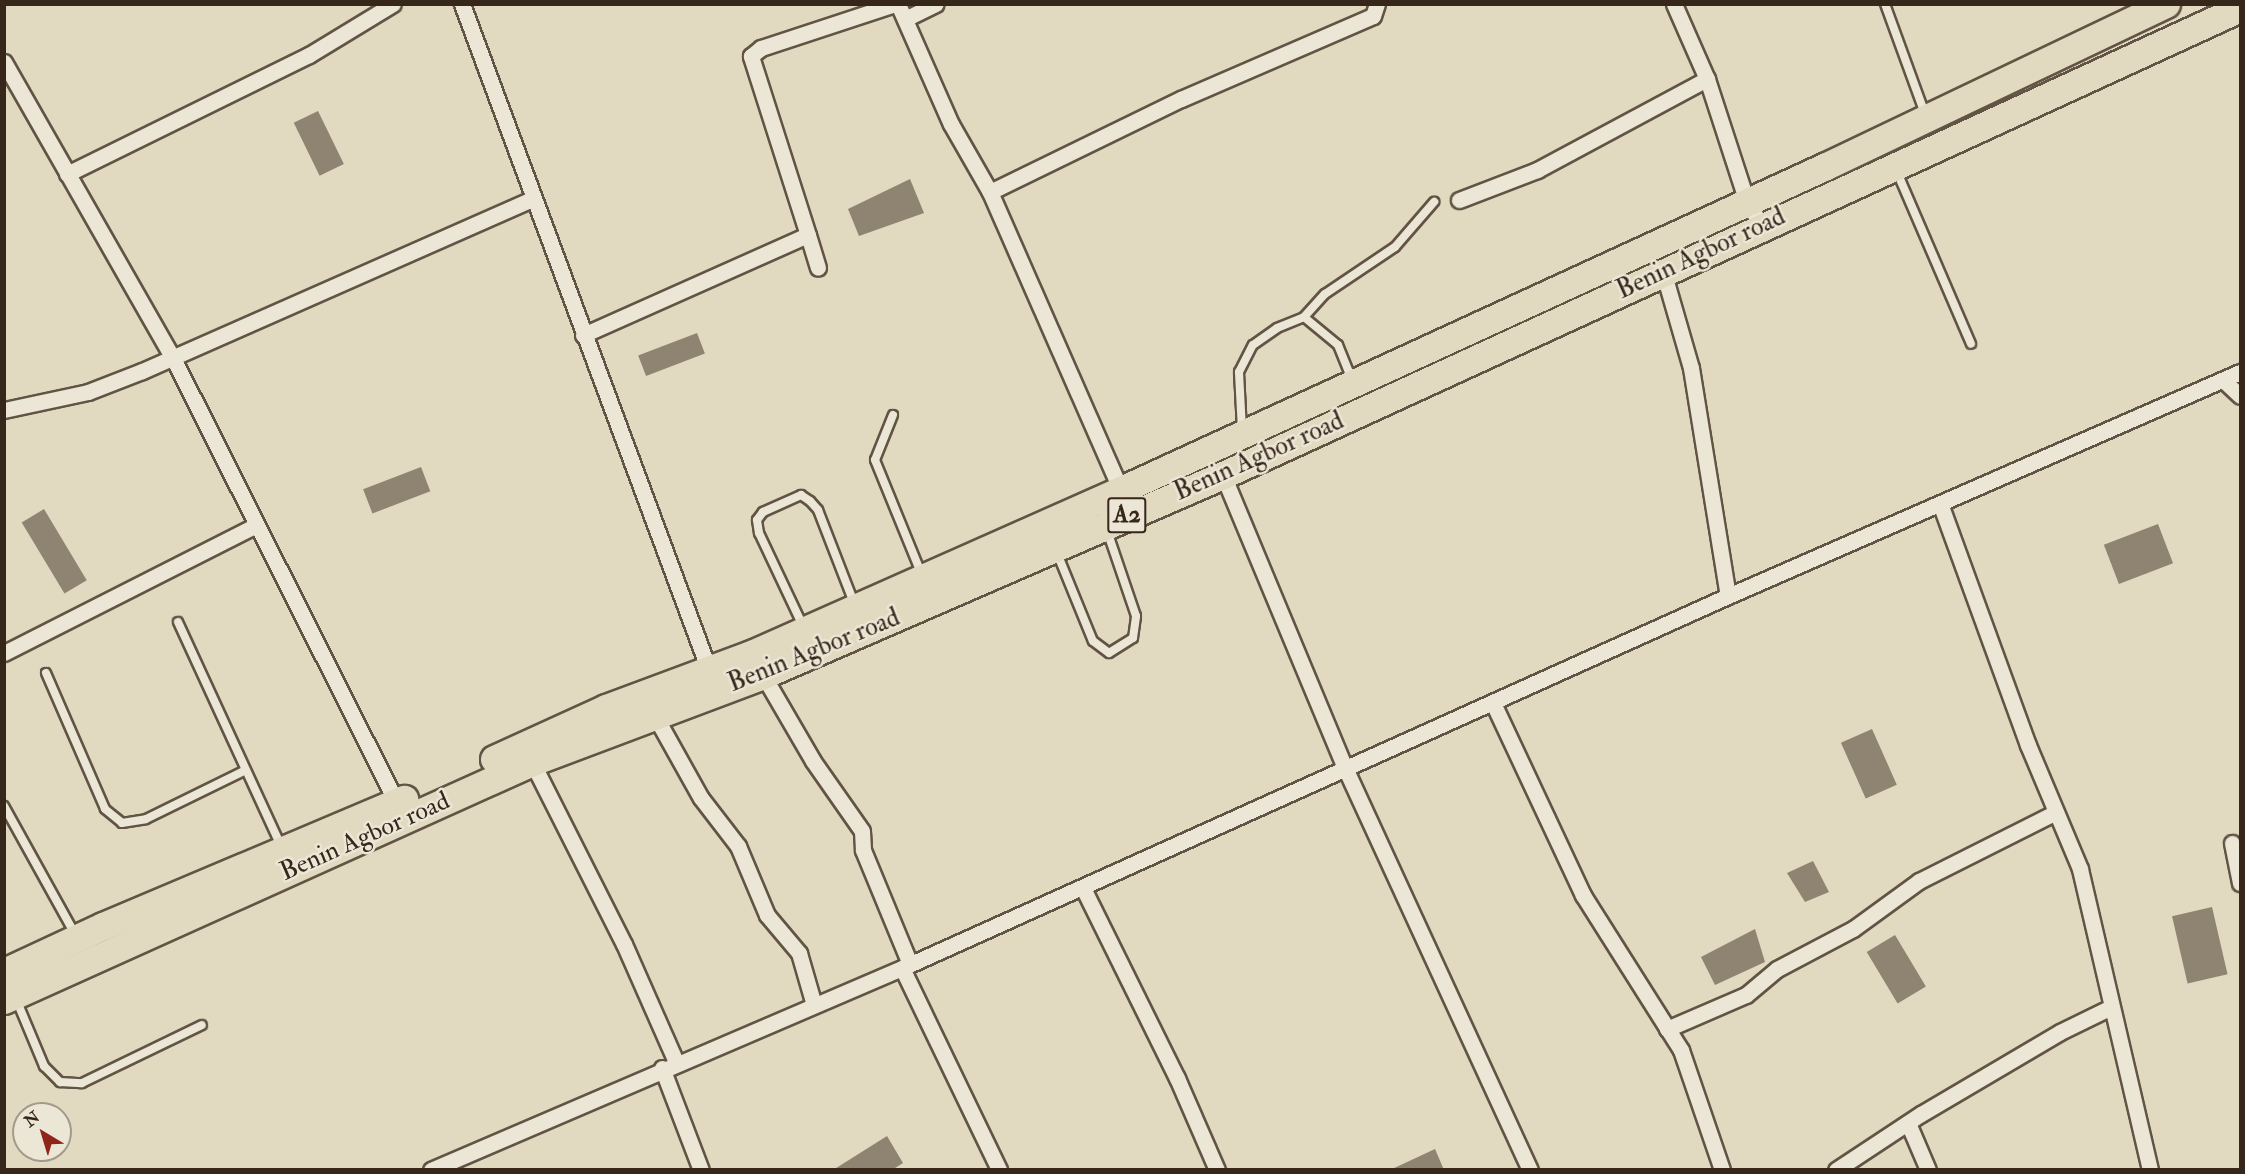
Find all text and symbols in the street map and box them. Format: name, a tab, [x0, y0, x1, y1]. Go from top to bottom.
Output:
street label: Benin Agbor road	[1612, 201, 1790, 307]
street label: Benin Agbor road	[1169, 406, 1349, 508]
road number: A2	[1106, 494, 1148, 536]
street label: Benin Agbor road	[724, 602, 904, 700]
street label: Benin Agbor road	[275, 786, 455, 888]
north arrow	[12, 1102, 72, 1162]
text: N	[20, 1107, 44, 1132]

